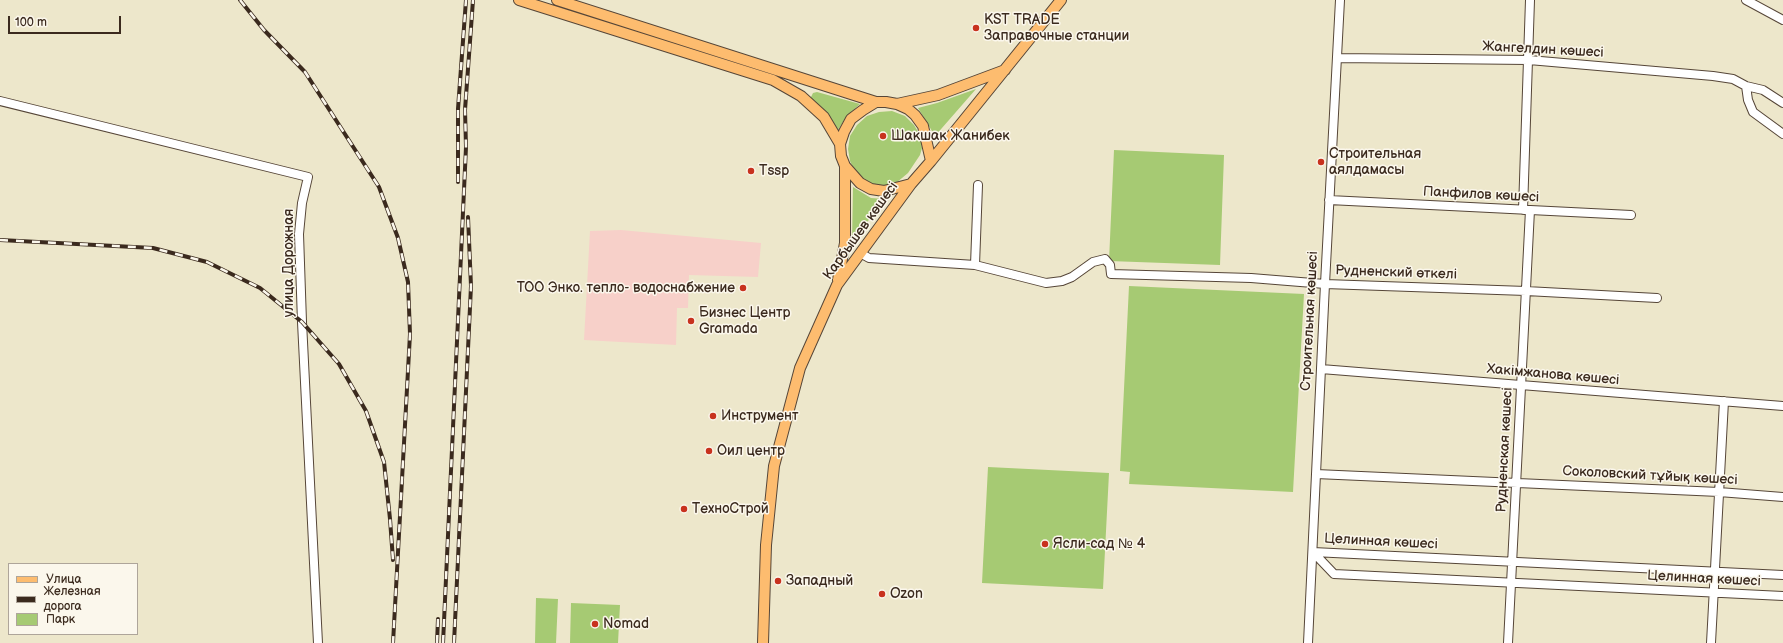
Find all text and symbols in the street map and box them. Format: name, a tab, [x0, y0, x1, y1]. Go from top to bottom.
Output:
scale bar	[10, 8, 123, 34]
place label: KST TRADE Заправочные станции	[984, 12, 1129, 44]
text: 100 m	[15, 15, 47, 30]
marker: KST TRADE Заправочные станции	[971, 23, 981, 33]
street label: Жангелдин көшесі	[1482, 38, 1604, 62]
place label: Шакшак Жанибек	[891, 128, 1010, 144]
marker: Шакшак Жанибек	[878, 131, 888, 141]
place label: Строительная аялдамасы	[1329, 146, 1421, 178]
marker: Строительная аялдамасы	[1316, 157, 1326, 167]
place label: Tssp	[759, 163, 789, 179]
marker: Tssp	[746, 166, 756, 176]
street label: Карбышев көшесі	[820, 179, 902, 283]
street label: Панфилов көшесі	[1422, 184, 1540, 206]
street label: улица Дорожная	[281, 209, 297, 317]
street label: Строительная көшесі	[1298, 251, 1322, 391]
street label: Рудненский өткелі	[1335, 262, 1457, 284]
place label: ТОО Энко. тепло- водоснабжение	[517, 280, 735, 296]
marker: ТОО Энко. тепло- водоснабжение	[738, 283, 748, 293]
place label: Бизнес Центр Gramada	[699, 305, 790, 338]
marker: Бизнес Центр Gramada	[686, 316, 696, 326]
street label: Хакімжанова көшесі	[1486, 361, 1620, 389]
street label: Рудненская көшесі	[1493, 387, 1517, 513]
place label: Инструмент	[721, 408, 798, 424]
marker: Инструмент	[708, 411, 718, 421]
place label: Оил центр	[717, 443, 785, 459]
marker: Оил центр	[704, 446, 714, 456]
street label: Соколовский тұйық көшесі	[1562, 463, 1738, 489]
place label: ТехноСтрой	[692, 501, 769, 517]
marker: ТехноСтрой	[679, 504, 689, 514]
street label: Целинная көшесі	[1324, 531, 1438, 553]
place label: Ясли-сад № 4	[1053, 536, 1145, 552]
marker: Ясли-сад № 4	[1040, 539, 1050, 549]
legend	[8, 563, 138, 635]
street label: Целинная көшесі	[1647, 568, 1761, 590]
text: Улица	[46, 572, 82, 587]
place label: Западный	[786, 573, 853, 589]
marker: Западный	[773, 576, 783, 586]
text: Железная дорога	[44, 584, 101, 614]
place label: Ozon	[890, 586, 923, 602]
marker: Ozon	[877, 589, 887, 599]
text: Парк	[46, 612, 75, 627]
place label: Nomad	[603, 616, 649, 632]
marker: Nomad	[590, 619, 600, 629]

